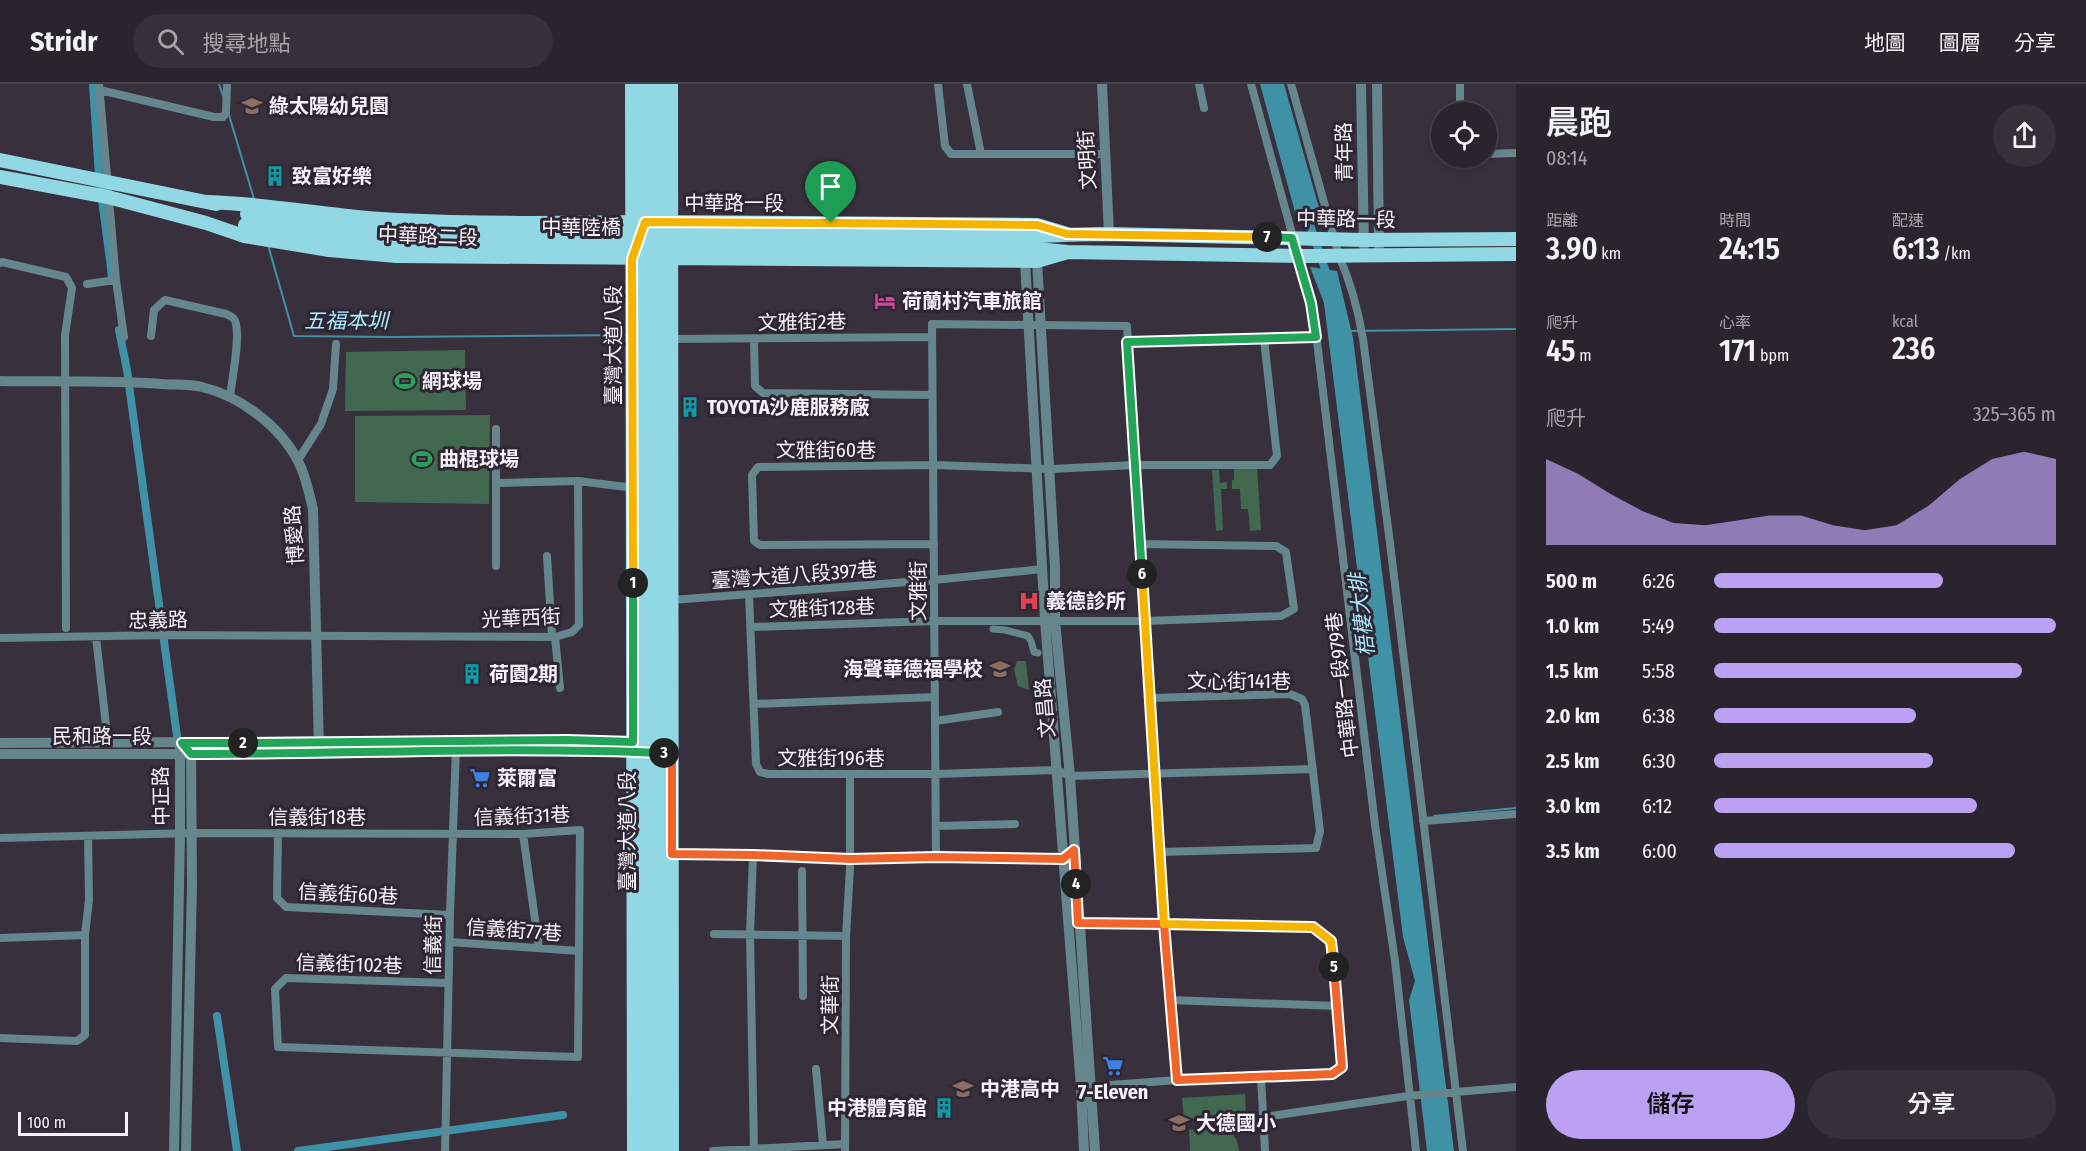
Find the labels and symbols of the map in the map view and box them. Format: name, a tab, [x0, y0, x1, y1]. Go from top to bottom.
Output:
school or university icon: 綠太陽幼兒園	[240, 94, 264, 118]
place label: 綠太陽幼兒園	[269, 94, 389, 118]
street label: 青年路	[1331, 122, 1357, 182]
street label: 文明街	[1073, 129, 1101, 191]
pin	[805, 161, 856, 223]
building icon: 致富好樂	[263, 164, 287, 188]
place label: 致富好樂	[292, 164, 372, 188]
street label: 中華路一段	[684, 191, 784, 215]
street label: 中華路一段	[1296, 206, 1396, 232]
street label: 中華陸橋	[541, 215, 621, 239]
street label: 中華路二段	[378, 222, 478, 250]
pin: 7	[1252, 222, 1282, 252]
street label: 臺灣大道八段	[601, 285, 625, 405]
hotel icon: 荷蘭村汽車旅館	[873, 289, 897, 313]
place label: 荷蘭村汽車旅館	[902, 289, 1042, 313]
water label: 五福本圳	[304, 308, 391, 334]
street label: 文雅街2巷	[757, 309, 847, 335]
sports icon: 網球場	[393, 369, 417, 393]
place label: 網球場	[422, 369, 482, 393]
building icon: TOYOTA沙鹿服務廠	[678, 395, 702, 419]
place label: TOYOTA沙鹿服務廠	[707, 395, 870, 419]
street label: 文雅街60巷	[776, 438, 876, 462]
sports icon: 曲棍球場	[410, 447, 434, 471]
place label: 曲棍球場	[439, 447, 519, 471]
street label: 博愛路	[280, 504, 308, 566]
street label: 臺灣大道八段397巷	[710, 557, 878, 593]
pin: 6	[1127, 559, 1157, 589]
street label: 文雅街	[906, 561, 930, 621]
pin: 1	[618, 568, 648, 598]
water label: 梧棲大排	[1344, 569, 1380, 658]
hospital icon: 義德診所	[1017, 589, 1041, 613]
place label: 義德診所	[1046, 589, 1126, 613]
street label: 文雅街128巷	[768, 594, 876, 622]
street label: 光華西街	[480, 604, 562, 632]
street label: 忠義路	[128, 607, 188, 633]
street label: 中華路一段979巷	[1321, 611, 1363, 759]
place label: 海聲華德福學校	[843, 657, 983, 681]
school or university icon: 海聲華德福學校	[988, 657, 1012, 681]
building icon: 荷園2期	[460, 662, 484, 686]
place label: 荷園2期	[489, 662, 558, 686]
street label: 文心街141巷	[1187, 669, 1291, 693]
street label: 文昌路	[1030, 677, 1060, 739]
street label: 民和路一段	[52, 724, 152, 748]
pin: 2	[228, 728, 258, 758]
pin: 3	[649, 738, 679, 768]
street label: 文雅街196巷	[777, 746, 885, 770]
street label: 中正路	[148, 766, 174, 826]
supermarket icon: 萊爾富	[468, 766, 492, 790]
place label: 萊爾富	[497, 766, 557, 790]
street label: 臺灣大道八段	[615, 771, 639, 891]
street label: 信義街31巷	[473, 802, 571, 830]
street label: 信義街18巷	[268, 805, 366, 829]
pin: 4	[1061, 869, 1091, 899]
street label: 信義街60巷	[297, 879, 399, 909]
street label: 信義街	[420, 915, 446, 975]
street label: 信義街77巷	[465, 915, 563, 945]
street label: 信義街102巷	[295, 950, 403, 978]
pin: 5	[1319, 952, 1349, 982]
street label: 文華街	[818, 975, 842, 1035]
supermarket icon: 7-Eleven	[1101, 1054, 1125, 1078]
school or university icon: 中港高中	[951, 1077, 975, 1101]
place label: 中港高中	[980, 1077, 1060, 1101]
place label: 7-Eleven	[1078, 1080, 1148, 1104]
place label: 中港體育館	[827, 1096, 927, 1120]
building icon: 中港體育館	[932, 1096, 956, 1120]
scale bar	[18, 1109, 128, 1136]
school or university icon: 大德國小	[1167, 1111, 1191, 1135]
place label: 大德國小	[1196, 1111, 1276, 1135]

